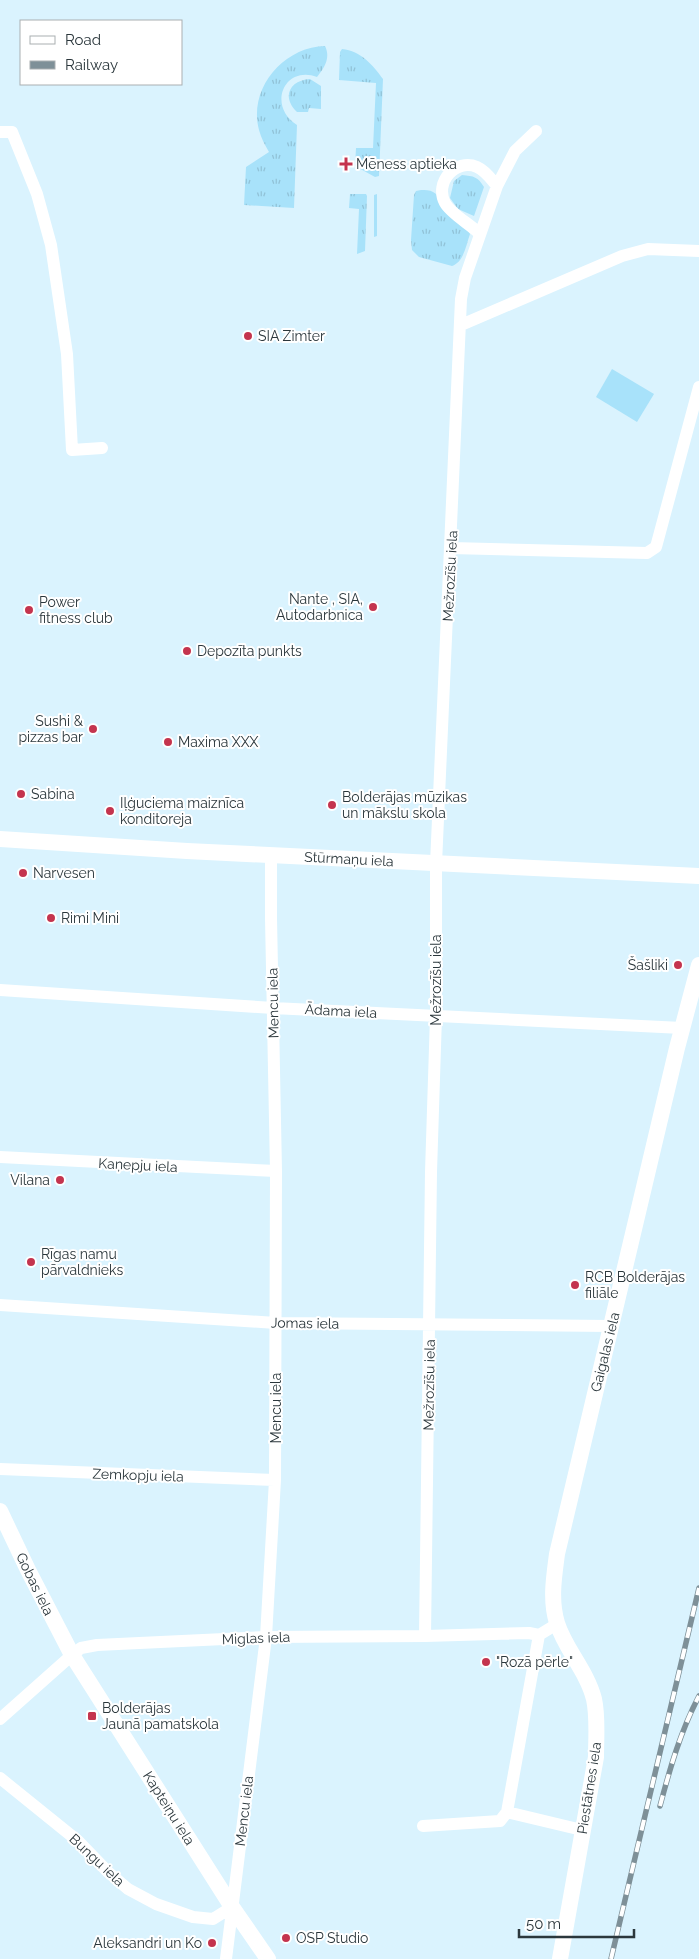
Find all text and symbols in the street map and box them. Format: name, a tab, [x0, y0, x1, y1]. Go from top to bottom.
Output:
legend	[20, 20, 182, 85]
text: Road	[65, 31, 101, 49]
text: Railway	[65, 56, 118, 74]
place label: Mēness aptieka	[356, 156, 457, 172]
marker: Mēness aptieka	[340, 158, 352, 170]
place label: SIA Zimter	[258, 328, 325, 344]
marker: SIA Zimter	[242, 330, 254, 342]
street label: Mežrozīšu iela	[440, 530, 460, 622]
place label: Nante , SIA, Autodarbnica	[276, 591, 363, 623]
place label: Power fitness club	[39, 594, 113, 626]
marker: Nante , SIA, Autodarbnica	[367, 601, 379, 613]
marker: Power fitness club	[23, 604, 35, 616]
place label: Depozīta punkts	[197, 643, 302, 659]
marker: Depozīta punkts	[181, 645, 193, 657]
place label: Sushi & pizzas bar	[18, 713, 84, 745]
marker: Sushi & pizzas bar	[87, 723, 99, 735]
place label: Maxima XXX	[178, 734, 259, 750]
marker: Maxima XXX	[162, 736, 174, 748]
place label: Sabina	[31, 786, 75, 802]
marker: Sabina	[15, 788, 27, 800]
place label: Bolderājas mūzikas un mākslu skola	[342, 789, 467, 821]
place label: Iļģuciema maiznīca konditoreja	[120, 795, 244, 827]
marker: Bolderājas mūzikas un mākslu skola	[326, 799, 338, 811]
marker: Iļģuciema maiznīca konditoreja	[104, 805, 116, 817]
street label: Stūrmaņu iela	[304, 849, 394, 869]
place label: Narvesen	[33, 865, 95, 881]
marker: Narvesen	[17, 867, 29, 879]
place label: Rimi Mini	[61, 910, 119, 926]
marker: Rimi Mini	[45, 912, 57, 924]
street label: Mežrozīšu iela	[428, 934, 444, 1026]
place label: Šašliki	[628, 955, 668, 973]
marker: Šašliki	[672, 959, 684, 971]
street label: Mencu iela	[264, 967, 282, 1039]
street label: Ādama iela	[304, 1000, 378, 1021]
street label: Kaņepju iela	[98, 1155, 178, 1175]
place label: Vilana	[10, 1172, 50, 1188]
marker: Vilana	[54, 1174, 66, 1186]
place label: Rīgas namu pārvaldnieks	[41, 1246, 123, 1278]
marker: Rīgas namu pārvaldnieks	[25, 1256, 37, 1268]
place label: RCB Bolderājas filiāle	[585, 1269, 685, 1301]
marker: RCB Bolderājas filiāle	[569, 1279, 581, 1291]
street label: Gaigalas iela	[587, 1311, 623, 1393]
street label: Jomas iela	[271, 1314, 339, 1332]
street label: Mežrozīšu iela	[420, 1339, 438, 1431]
street label: Mencu iela	[268, 1373, 284, 1443]
street label: Zemkopju iela	[92, 1465, 184, 1485]
street label: Gobas iela	[13, 1550, 57, 1618]
street label: Miglas iela	[222, 1629, 290, 1647]
place label: "Rozā pērle"	[496, 1654, 573, 1670]
marker: "Rozā pērle"	[480, 1656, 492, 1668]
place label: Bolderājas Jaunā pamatskola	[102, 1700, 219, 1732]
marker: Bolderājas Jaunā pamatskola	[86, 1710, 98, 1722]
street label: Piestātnes iela	[574, 1741, 604, 1835]
street label: Kapteiņu iela	[140, 1768, 198, 1848]
street label: Mencu iela	[232, 1775, 256, 1847]
street label: Bungu iela	[66, 1831, 128, 1889]
scale bar	[519, 1906, 634, 1938]
text: 50 m	[526, 1915, 561, 1933]
place label: OSP Studio	[296, 1930, 368, 1946]
marker: OSP Studio	[280, 1932, 292, 1944]
place label: Aleksandri un Ko	[93, 1935, 202, 1951]
marker: Aleksandri un Ko	[206, 1937, 218, 1949]

